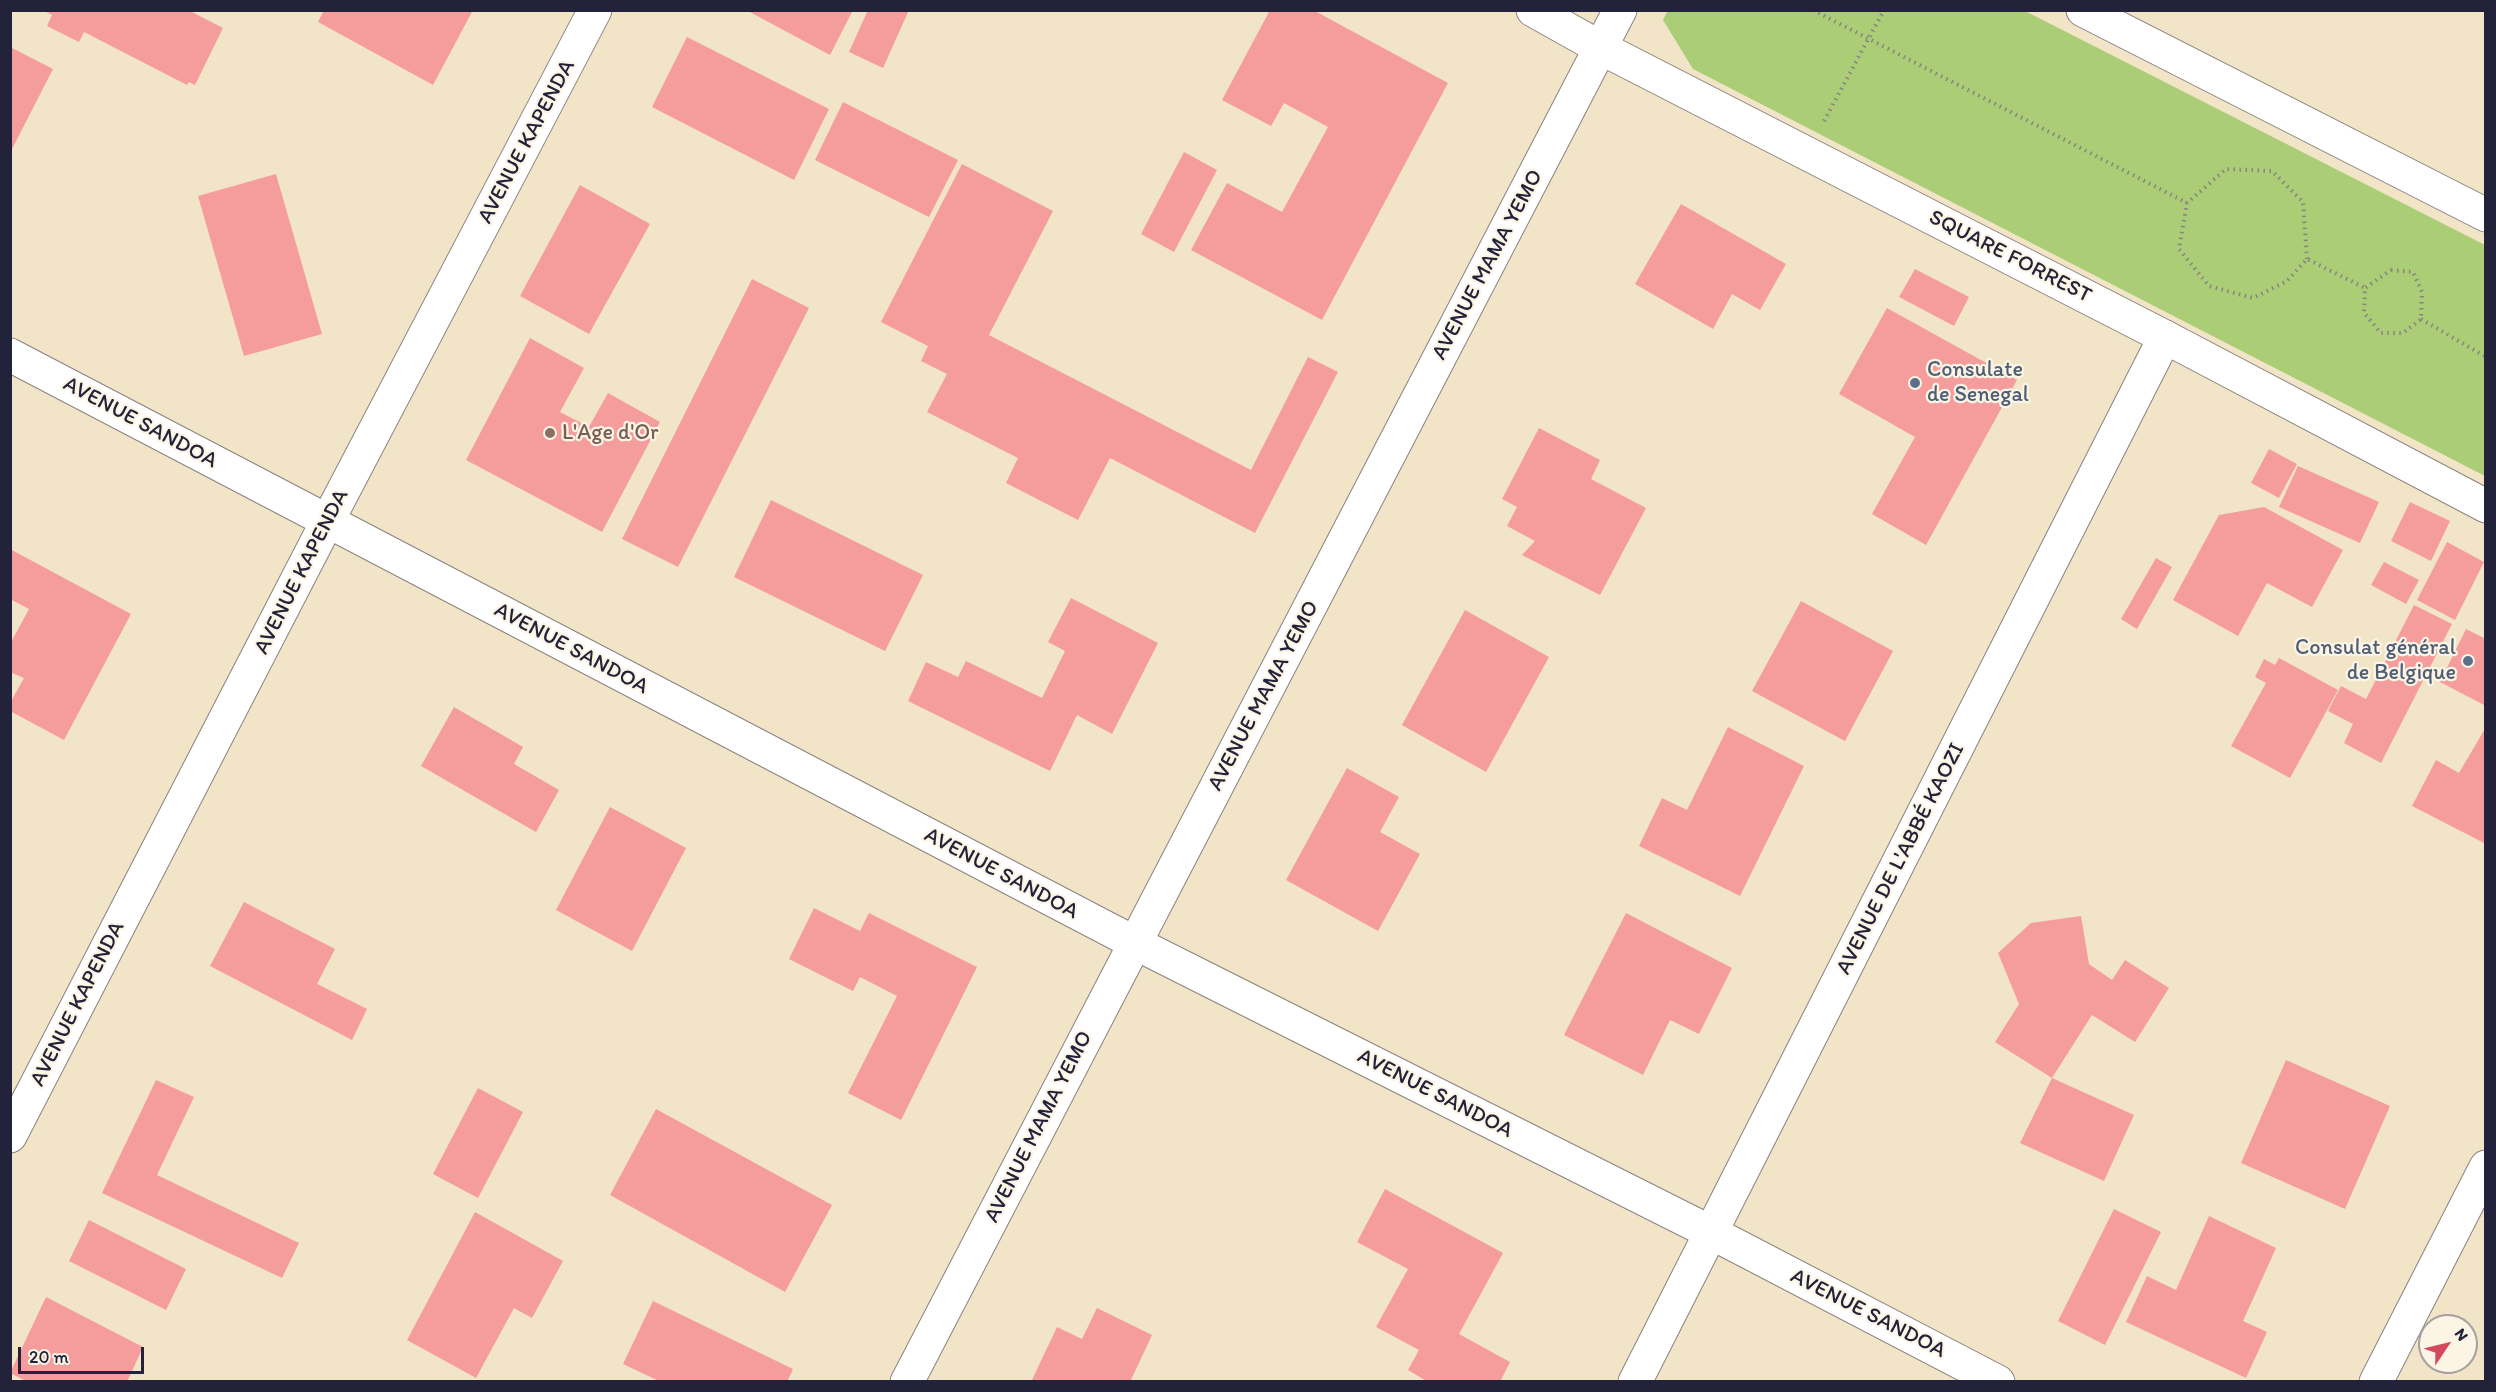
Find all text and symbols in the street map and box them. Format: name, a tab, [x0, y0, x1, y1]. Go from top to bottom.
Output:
street label: AVENUE KAPENDA	[473, 56, 581, 228]
street label: AVENUE MAMA YEMO	[1427, 165, 1549, 365]
street label: SQUARE FORREST	[1924, 205, 2096, 309]
place label: Consulate de Senegal	[1927, 357, 2029, 408]
street label: AVENUE SANDOA	[58, 371, 222, 475]
marker: Consulate de Senegal	[1908, 376, 1922, 390]
place label: L'Age d'Or	[562, 420, 659, 446]
marker: L'Age d'Or	[543, 426, 557, 440]
street label: AVENUE KAPENDA	[249, 485, 355, 659]
street label: AVENUE MAMA YEMO	[1203, 596, 1325, 796]
street label: AVENUE SANDOA	[489, 597, 653, 701]
place label: Consulat général de Belgique	[2295, 635, 2456, 686]
marker: Consulat général de Belgique	[2461, 654, 2475, 668]
street label: AVENUE DE L'ABBÉ KAOZI	[1831, 739, 1971, 979]
street label: AVENUE SANDOA	[919, 822, 1083, 926]
street label: AVENUE KAPENDA	[25, 917, 131, 1091]
street label: AVENUE MAMA YEMO	[979, 1027, 1099, 1227]
street label: AVENUE SANDOA	[1353, 1043, 1517, 1145]
street label: AVENUE SANDOA	[1786, 1263, 1950, 1365]
north arrow	[2418, 1314, 2478, 1374]
text: N	[2451, 1325, 2472, 1344]
scale bar	[21, 1335, 147, 1373]
text: 20 m	[29, 1346, 69, 1368]

